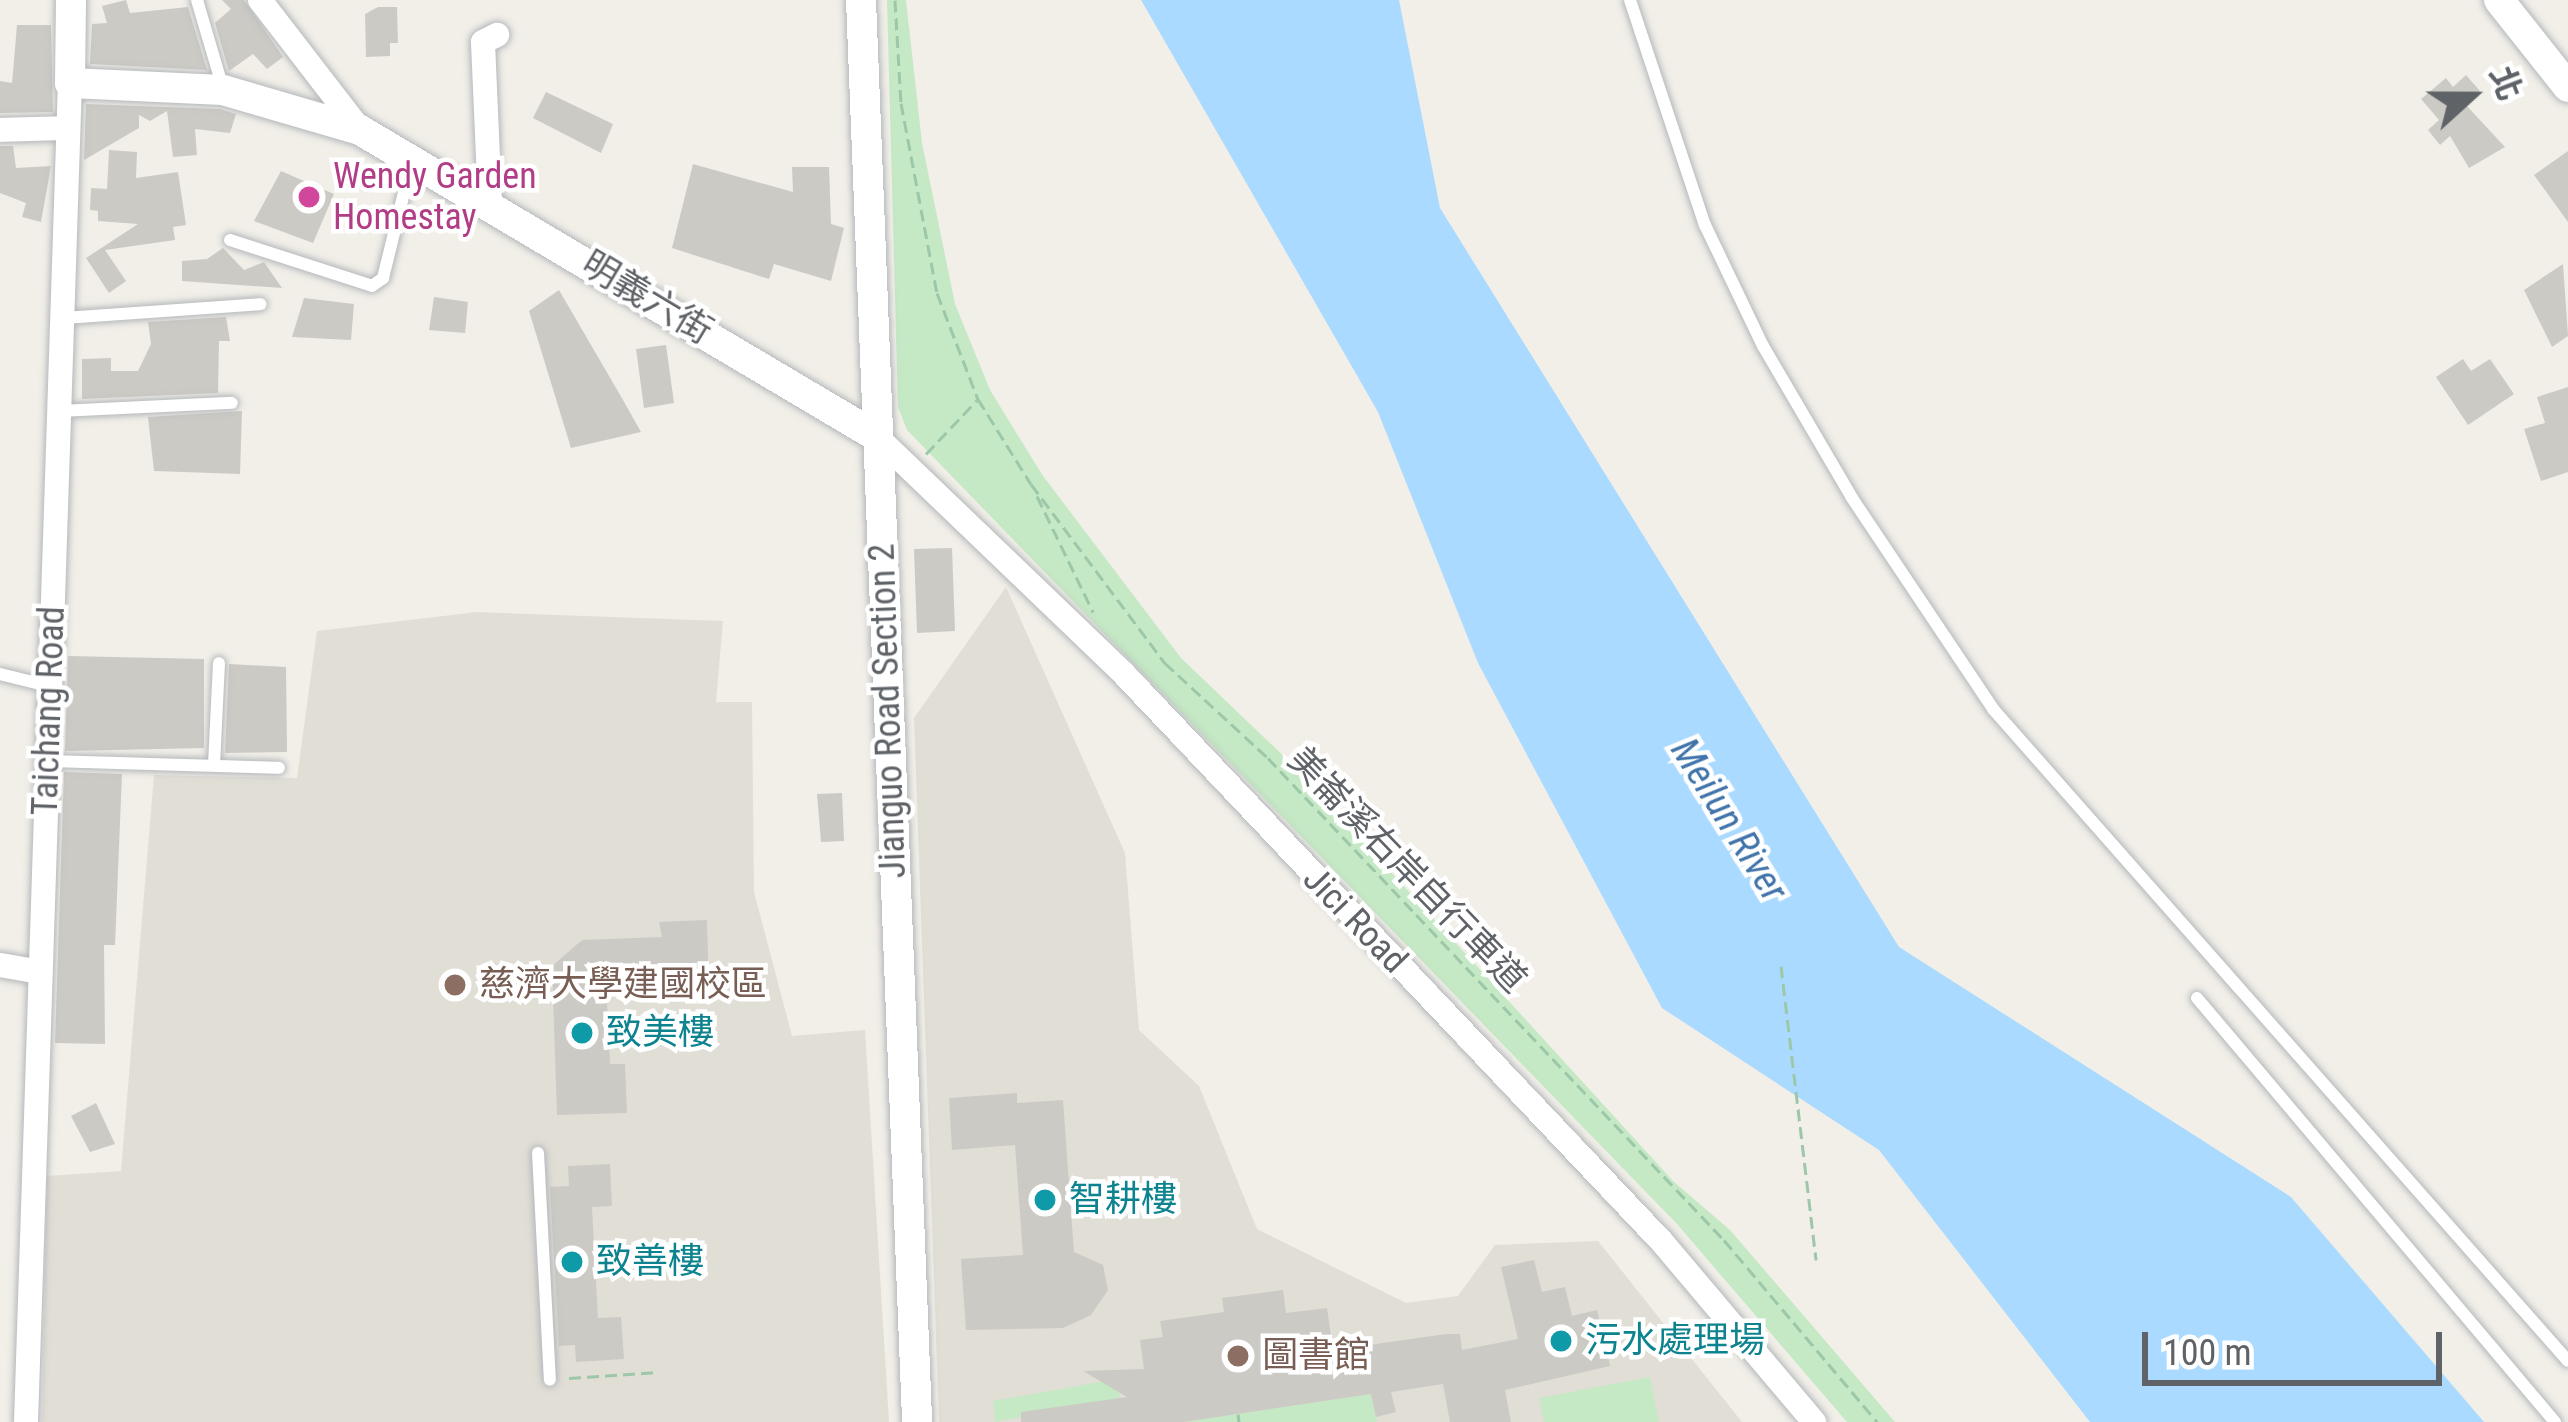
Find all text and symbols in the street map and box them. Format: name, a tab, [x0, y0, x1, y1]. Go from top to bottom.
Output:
north arrow	[2412, 36, 2532, 156]
text: 北	[2482, 61, 2530, 105]
place label: Wendy Garden Homestay	[333, 154, 537, 239]
marker: Wendy Garden Homestay	[296, 184, 322, 210]
street label: 明義六街	[574, 242, 720, 354]
street label: Jianguo Road Section 2	[861, 543, 915, 879]
street label: Taichang Road	[24, 606, 74, 816]
water label: Meilun River	[1661, 730, 1797, 910]
street label: 美崙溪右岸自行車道	[1279, 738, 1535, 1002]
street label: Jici Road	[1294, 858, 1416, 982]
place label: 慈濟大學建國校區	[479, 963, 767, 1007]
marker: 慈濟大學建國校區	[442, 972, 468, 998]
place label: 致美樓	[606, 1011, 714, 1055]
marker: 致美樓	[569, 1020, 595, 1046]
place label: 智耕樓	[1069, 1178, 1177, 1222]
marker: 智耕樓	[1032, 1187, 1058, 1213]
place label: 致善樓	[596, 1240, 704, 1284]
marker: 致善樓	[559, 1249, 585, 1275]
scale bar	[2148, 1308, 2448, 1382]
place label: 污水處理場	[1585, 1319, 1765, 1363]
marker: 污水處理場	[1548, 1328, 1574, 1354]
text: 100 m	[2163, 1332, 2252, 1374]
place label: 圖書館	[1262, 1334, 1370, 1378]
marker: 圖書館	[1225, 1343, 1251, 1369]

